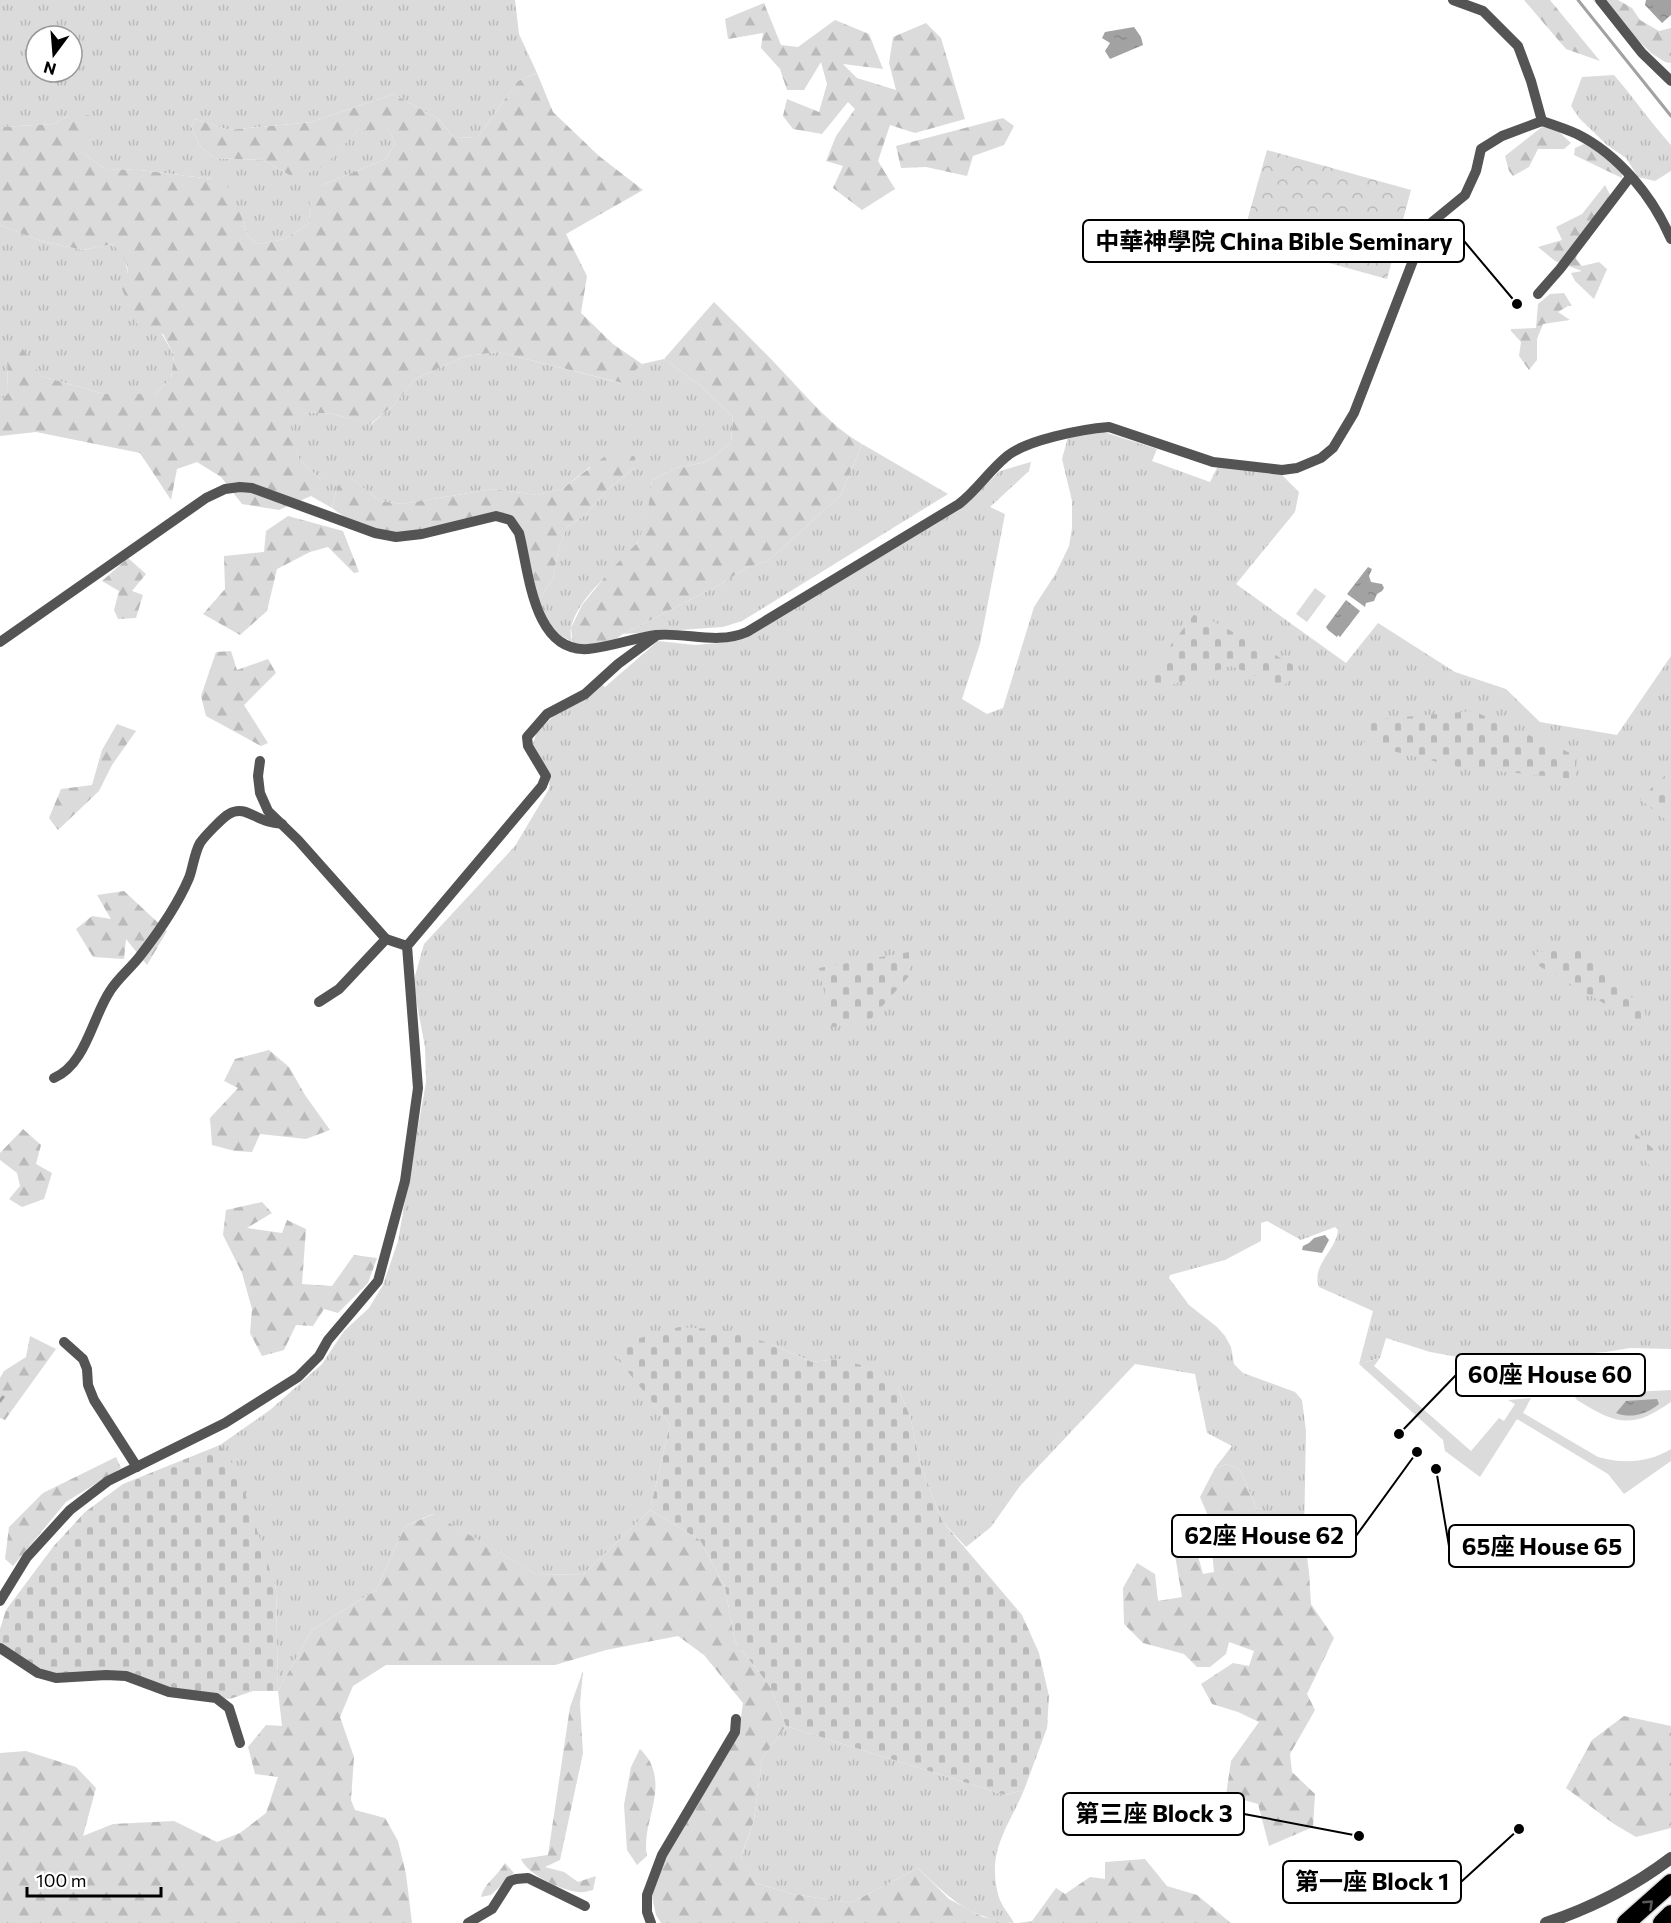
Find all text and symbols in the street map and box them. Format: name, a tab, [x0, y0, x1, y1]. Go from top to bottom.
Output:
north arrow	[24, 24, 84, 84]
text: N	[41, 58, 58, 80]
callout: 中華神學院 China Bible Seminary	[1083, 220, 1464, 262]
text: 中華神學院 China Bible Seminary	[1095, 226, 1453, 255]
callout: 60座 House 60	[1456, 1354, 1645, 1396]
text: 60座 House 60	[1468, 1359, 1632, 1388]
callout: 62座 House 62	[1172, 1515, 1356, 1557]
text: 62座 House 62	[1184, 1520, 1344, 1549]
callout: 65座 House 65	[1449, 1525, 1634, 1567]
text: 65座 House 65	[1462, 1531, 1622, 1560]
callout: 第三座 Block 3	[1063, 1793, 1244, 1835]
text: 第三座 Block 3	[1075, 1798, 1233, 1827]
scale bar	[27, 1860, 160, 1898]
callout: 第一座 Block 1	[1283, 1861, 1461, 1903]
text: 第一座 Block 1	[1295, 1866, 1449, 1895]
text: 100 m	[36, 1869, 86, 1891]
one-way arrow	[1642, 1900, 1653, 1911]

